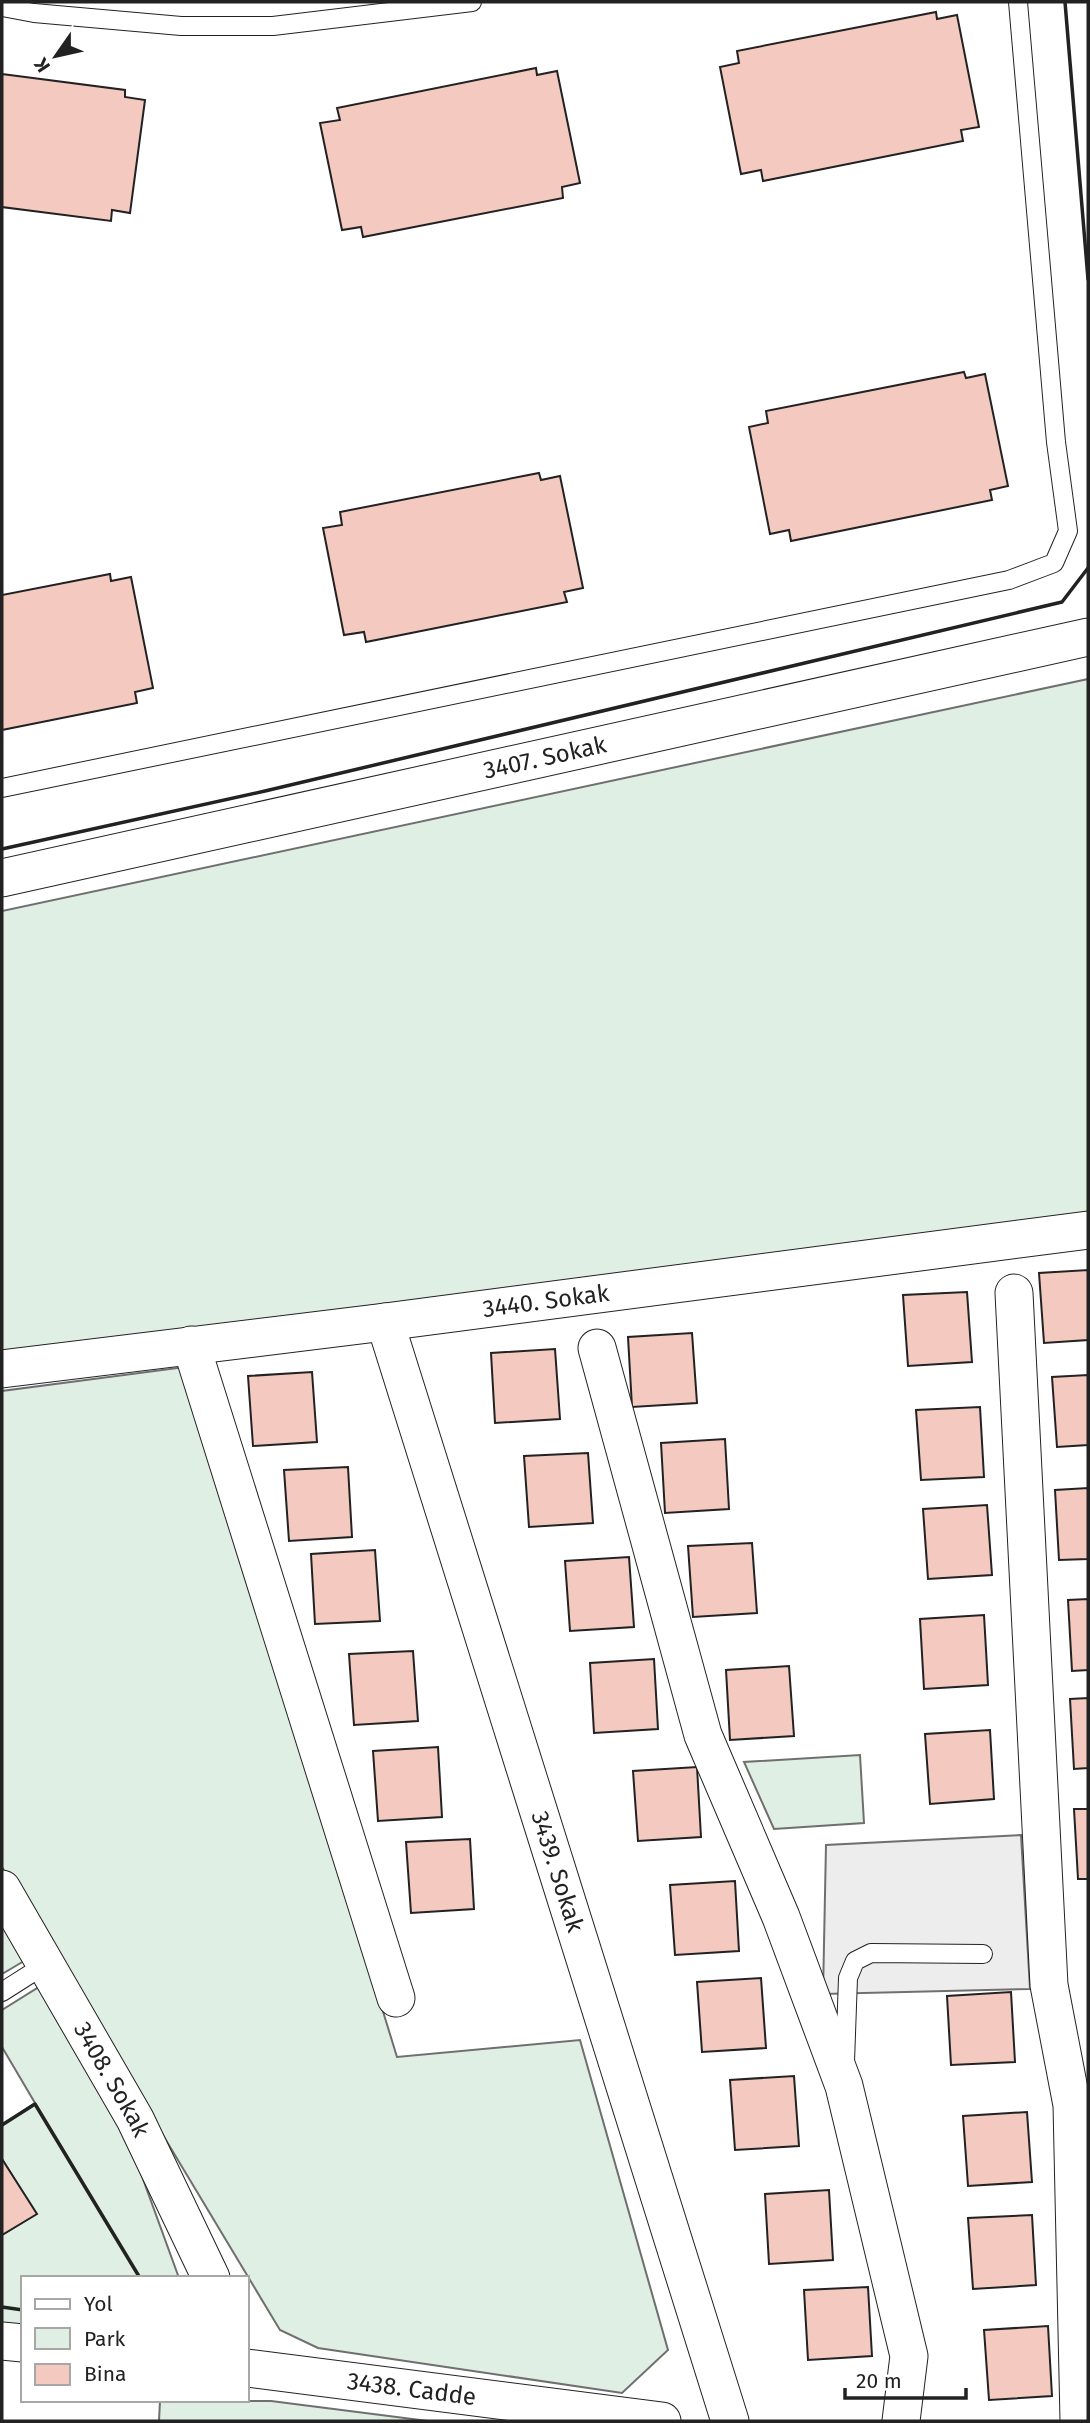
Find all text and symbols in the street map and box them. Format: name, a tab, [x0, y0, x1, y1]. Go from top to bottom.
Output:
north arrow	[21, 21, 91, 91]
text: K	[29, 53, 55, 77]
street label: 3407. Sokak	[481, 730, 609, 785]
street label: 3440. Sokak	[481, 1279, 611, 1323]
street label: 3439. Sokak	[525, 1808, 590, 1936]
street label: 3408. Sokak	[68, 2017, 156, 2142]
legend	[21, 2276, 248, 2402]
text: Yol	[84, 2291, 113, 2317]
text: Park	[84, 2326, 126, 2352]
scale bar	[845, 2356, 966, 2400]
text: Bina	[84, 2361, 126, 2387]
street label: 3438. Cadde	[346, 2367, 478, 2411]
text: 20 m	[856, 2368, 902, 2394]

